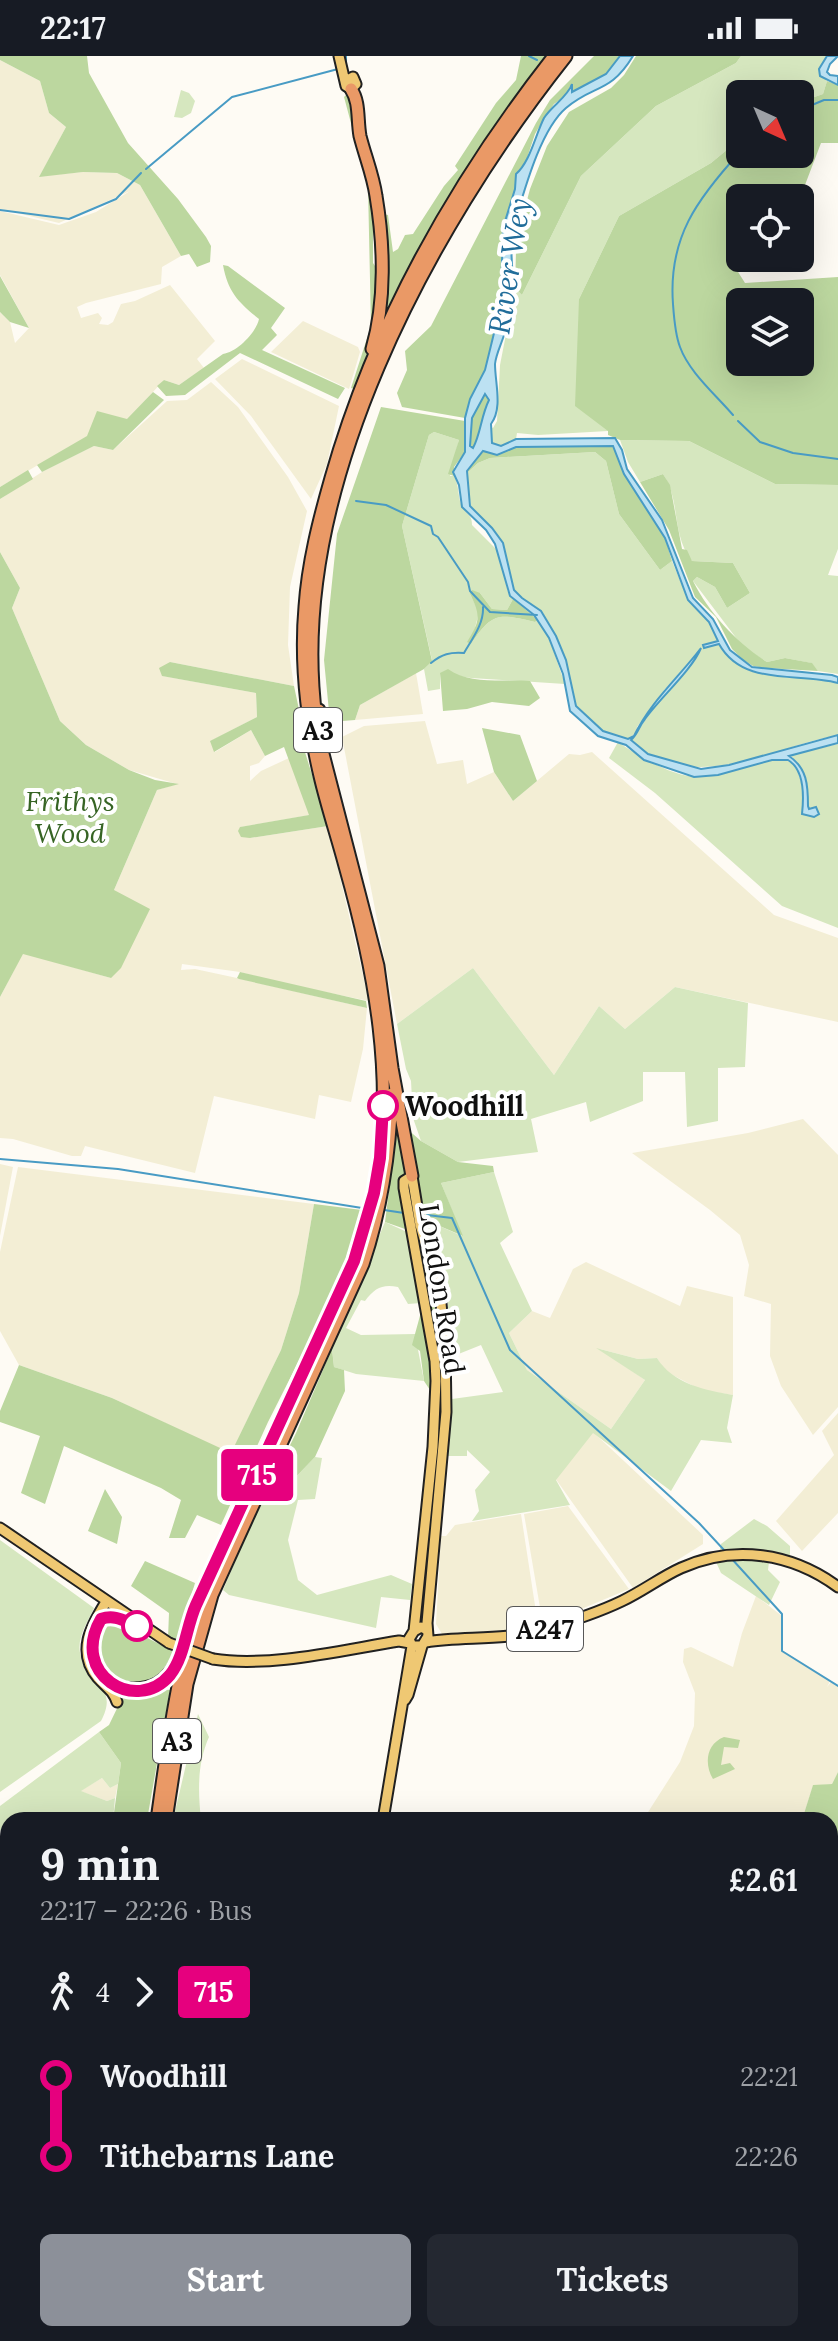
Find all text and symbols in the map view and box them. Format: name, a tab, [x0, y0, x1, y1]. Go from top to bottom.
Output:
text: 22:17	[40, 9, 106, 47]
north arrow	[726, 80, 814, 168]
map controls	[726, 80, 814, 376]
button: locate	[726, 184, 814, 272]
water label: River Wey	[479, 195, 539, 337]
button: layers	[726, 288, 814, 376]
road number: A3	[294, 708, 342, 752]
park label: Frithys Wood	[25, 783, 115, 851]
place label: Woodhill	[405, 1088, 524, 1124]
marker: Woodhill	[368, 1091, 398, 1121]
street label: London Road	[411, 1201, 473, 1377]
line badge: 715	[211, 1449, 303, 1501]
text: 715	[237, 1457, 277, 1493]
road number: A247	[507, 1607, 583, 1651]
unlabelled marker	[122, 1611, 152, 1641]
road number: A3	[153, 1719, 201, 1763]
text: 9 min	[40, 1836, 160, 1892]
text: £2.61	[728, 1861, 798, 1899]
text: 22:17 – 22:26 · Bus	[40, 1894, 252, 1927]
icon: walk	[40, 1970, 84, 2014]
icon: forward	[122, 1970, 166, 2014]
text: 715	[194, 1974, 234, 2010]
text: 4	[96, 1976, 110, 2009]
text: Woodhill	[100, 2057, 227, 2095]
text: 22:21	[740, 2060, 798, 2093]
text: Tithebarns Lane	[100, 2137, 334, 2175]
text: 22:26	[735, 2140, 798, 2173]
button: Start	[40, 2234, 411, 2326]
button: Tickets	[427, 2234, 798, 2326]

